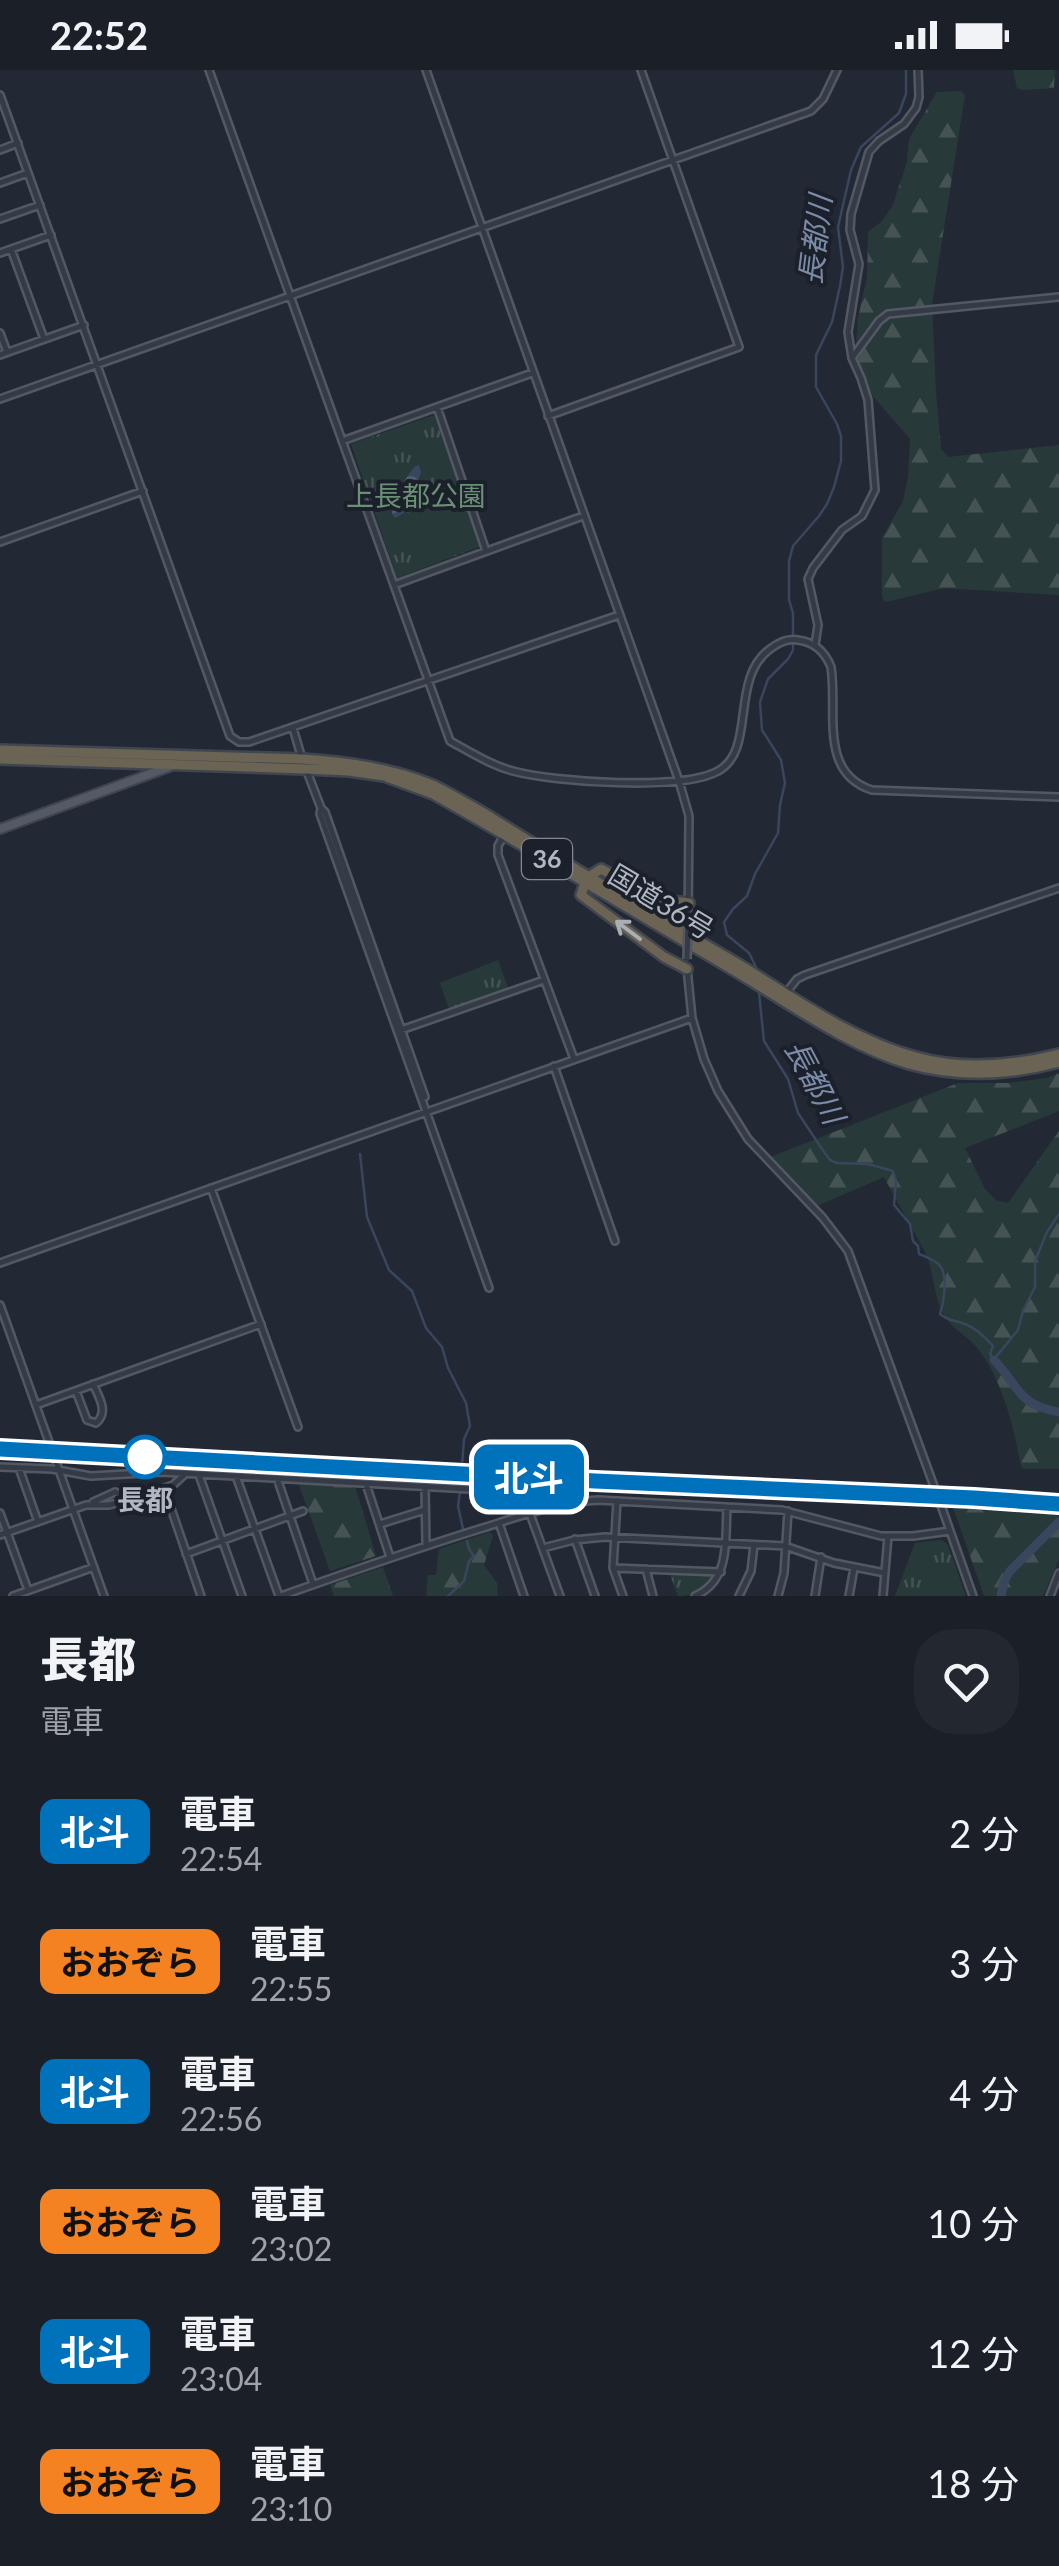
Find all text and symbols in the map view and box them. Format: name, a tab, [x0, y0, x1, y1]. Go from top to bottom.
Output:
text: 22:52	[50, 12, 148, 58]
water label: 長都川	[791, 190, 838, 287]
park label: 上長都公園	[346, 478, 486, 512]
road number: 36	[522, 839, 572, 879]
street label: 国道36号	[603, 857, 720, 946]
one-way arrow	[615, 920, 642, 941]
water label: 長都川	[779, 1033, 854, 1132]
marker: 長都	[124, 1436, 166, 1478]
line badge: 北斗	[484, 1444, 574, 1510]
text: 北斗	[494, 1456, 564, 1498]
place label: 長都	[117, 1482, 173, 1516]
button: heart	[914, 1629, 1019, 1734]
text: 長都	[40, 1630, 136, 1687]
text: 電車	[40, 1701, 104, 1740]
text: 電車	[180, 1790, 256, 1836]
text: 北斗	[60, 1810, 130, 1852]
text: 2 分	[949, 1810, 1019, 1856]
text: 22:54	[180, 1839, 262, 1878]
text: 電車	[250, 1920, 326, 1966]
text: おおぞら	[60, 1940, 200, 1982]
text: 3 分	[949, 1940, 1019, 1986]
text: 22:55	[250, 1969, 332, 2008]
text: 電車	[180, 2050, 256, 2096]
text: 北斗	[60, 2070, 130, 2112]
text: 4 分	[949, 2070, 1019, 2116]
text: 22:56	[180, 2099, 262, 2138]
text: 電車	[250, 2180, 326, 2226]
text: おおぞら	[60, 2200, 200, 2242]
text: 10 分	[927, 2200, 1019, 2246]
text: 23:02	[250, 2229, 332, 2268]
text: 電車	[180, 2310, 256, 2356]
text: 北斗	[60, 2330, 130, 2372]
text: 12 分	[927, 2330, 1019, 2376]
text: 23:04	[180, 2359, 262, 2398]
text: 電車	[250, 2440, 326, 2486]
text: おおぞら	[60, 2460, 200, 2502]
text: 18 分	[927, 2460, 1019, 2506]
text: 23:10	[250, 2489, 332, 2528]

